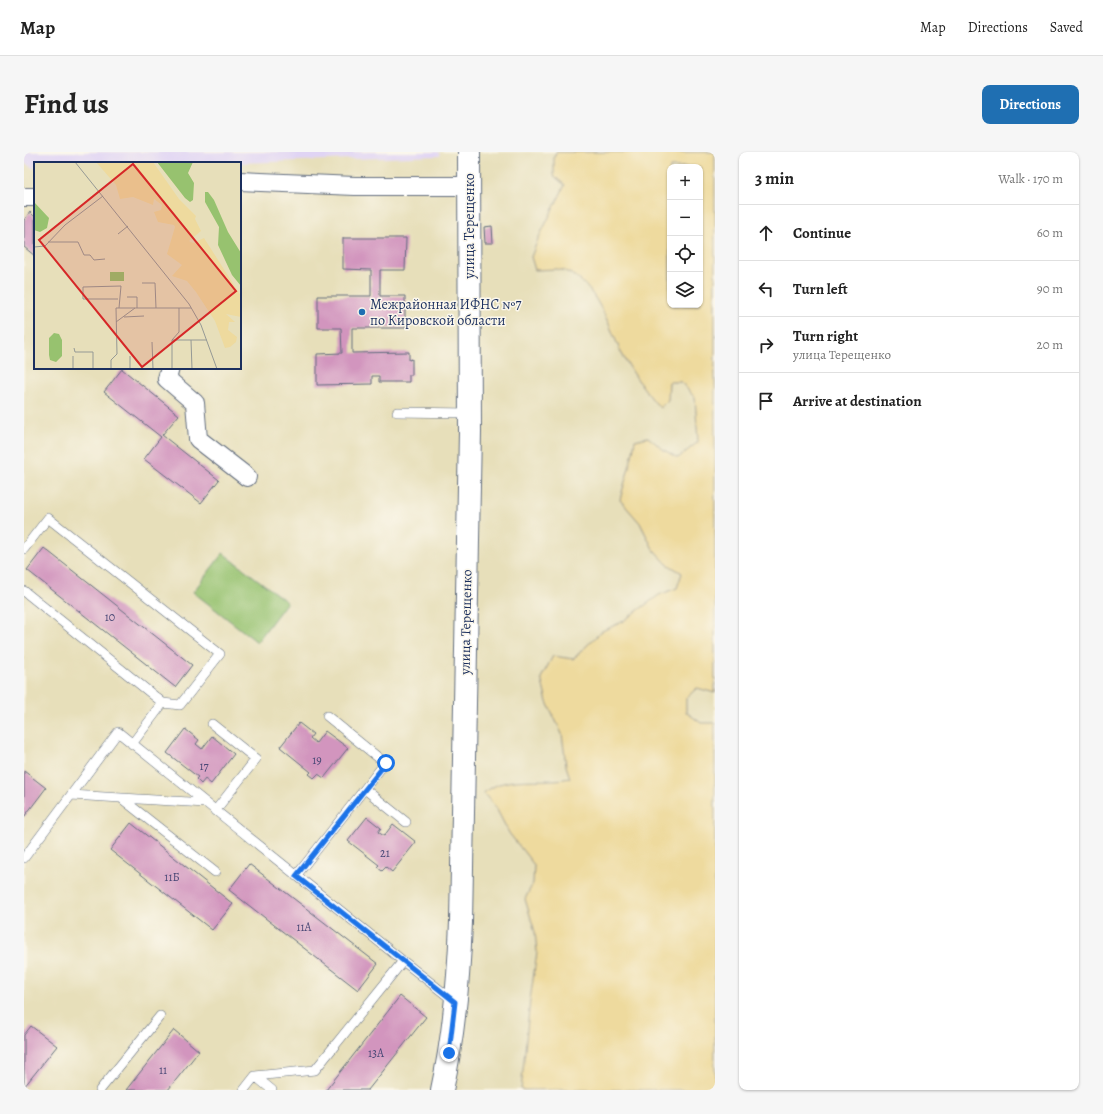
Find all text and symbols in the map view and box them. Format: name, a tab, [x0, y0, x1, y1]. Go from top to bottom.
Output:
text: Map	[20, 15, 55, 41]
text: Map	[920, 18, 946, 37]
text: Directions	[968, 18, 1028, 37]
text: Saved	[1050, 18, 1083, 37]
text: Find us	[24, 85, 109, 123]
button: Directions	[982, 85, 1079, 124]
inset map	[34, 162, 241, 369]
map controls	[667, 164, 703, 308]
button: +	[667, 164, 703, 200]
text: 3 min	[755, 167, 794, 190]
text: Walk · 170 m	[998, 170, 1063, 187]
street label: улица Терещенко	[460, 173, 479, 280]
button: −	[667, 200, 703, 236]
icon: ahead	[755, 222, 777, 244]
text: Continue	[793, 223, 851, 243]
text: 60 m	[1037, 224, 1063, 241]
button: locate	[667, 236, 703, 272]
button: layers	[667, 272, 703, 308]
icon: left	[755, 278, 777, 300]
text: Turn left	[793, 279, 848, 299]
text: 90 m	[1037, 280, 1063, 297]
place label: Межрайонная ИФНС №7 по Кировской области	[370, 295, 521, 330]
marker: Межрайонная ИФНС №7 по Кировской области	[357, 307, 367, 317]
text: Turn right	[793, 326, 858, 346]
icon: right	[755, 334, 777, 356]
text: 20 m	[1037, 336, 1063, 353]
text: улица Терещенко	[793, 346, 891, 363]
icon: arrive	[755, 390, 777, 412]
text: Arrive at destination	[793, 391, 922, 411]
street label: улица Терещенко	[456, 569, 476, 676]
house number: 10	[105, 609, 115, 625]
house number: 19	[312, 752, 322, 768]
route start	[377, 754, 395, 772]
house number: 17	[199, 758, 210, 774]
house number: 21	[380, 845, 390, 861]
house number: 11Б	[164, 869, 180, 885]
house number: 11А	[296, 919, 313, 935]
route end	[440, 1044, 458, 1062]
house number: 13А	[368, 1045, 385, 1061]
house number: 11	[159, 1062, 167, 1078]

